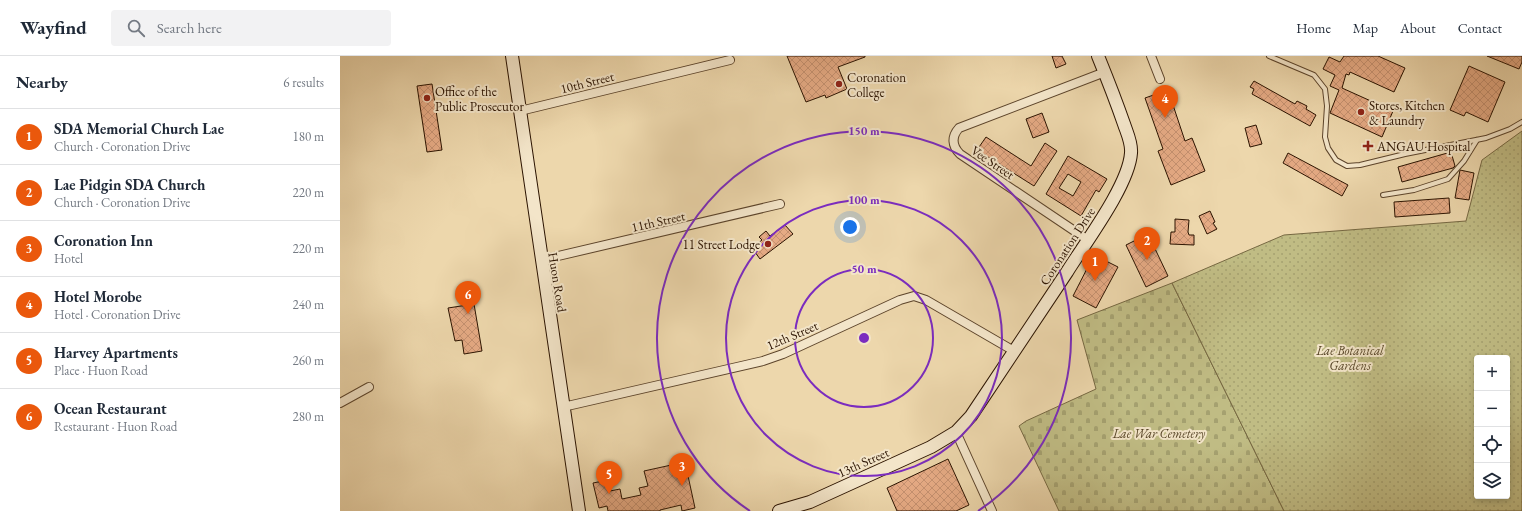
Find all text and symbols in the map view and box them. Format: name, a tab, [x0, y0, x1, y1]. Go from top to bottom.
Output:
search box	[111, 10, 391, 46]
text: Wayfind	[20, 15, 87, 40]
icon: search	[125, 17, 147, 39]
text: Search here	[157, 18, 222, 37]
text: Home	[1296, 19, 1331, 37]
text: Map	[1353, 19, 1378, 37]
text: About	[1400, 19, 1436, 37]
text: Contact	[1458, 19, 1502, 37]
street label: 10th Street	[559, 68, 616, 97]
place label: Coronation College	[847, 69, 906, 101]
text: Nearby	[16, 71, 68, 93]
text: 6 results	[283, 74, 324, 91]
marker: Coronation College	[834, 79, 844, 89]
place label: Office of the Public Prosecutor	[435, 83, 524, 115]
pin: 4	[1152, 85, 1178, 118]
marker: Office of the Public Prosecutor	[422, 93, 432, 103]
place label: Stores, Kitchen & Laundry	[1369, 97, 1445, 129]
marker: Stores, Kitchen & Laundry	[1356, 107, 1366, 117]
text: SDA Memorial Church Lae	[54, 119, 224, 138]
text: 150 m	[848, 123, 880, 139]
text: 1	[26, 128, 32, 145]
text: 180 m	[293, 128, 324, 145]
text: Church · Coronation Drive	[54, 138, 190, 155]
place label: ANGAU Hospital	[1376, 138, 1470, 155]
marker: ANGAU Hospital	[1362, 140, 1374, 152]
street label: Vee Street	[968, 142, 1018, 183]
text: Lae Pidgin SDA Church	[54, 175, 205, 194]
text: 2	[26, 184, 32, 201]
text: 220 m	[293, 184, 324, 201]
text: 100 m	[848, 192, 880, 208]
text: Church · Coronation Drive	[54, 194, 190, 211]
street label: Coronation Drive	[1036, 204, 1099, 288]
street label: 11th Street	[630, 207, 687, 236]
your location	[840, 217, 860, 237]
pin: 2	[1134, 227, 1160, 260]
text: Coronation Inn	[54, 231, 153, 250]
place label: 11 Street Lodge	[682, 236, 760, 253]
marker: 11 Street Lodge	[763, 239, 773, 249]
text: 3	[26, 240, 32, 257]
text: 220 m	[293, 240, 324, 257]
pin: 1	[1082, 248, 1108, 281]
text: Hotel	[54, 250, 83, 267]
street label: Huon Road	[544, 251, 571, 314]
text: 50 m	[851, 261, 877, 277]
pin: 6	[455, 281, 481, 314]
text: Hotel Morobe	[54, 287, 142, 306]
text: 4	[26, 296, 32, 313]
text: 240 m	[293, 296, 324, 313]
text: Hotel · Coronation Drive	[54, 306, 180, 323]
street label: 12th Street	[764, 317, 821, 354]
centre of rings	[857, 331, 871, 345]
park label: Lae Botanical Gardens	[1315, 342, 1384, 374]
text: Harvey Apartments	[54, 343, 178, 362]
text: 5	[26, 352, 32, 369]
text: 260 m	[293, 352, 324, 369]
map controls	[1474, 355, 1510, 499]
button: +	[1474, 355, 1510, 391]
text: Place · Huon Road	[54, 362, 148, 379]
button: −	[1474, 391, 1510, 427]
text: Ocean Restaurant	[54, 399, 167, 418]
text: 6	[26, 408, 32, 425]
text: 280 m	[293, 408, 324, 425]
text: Restaurant · Huon Road	[54, 418, 177, 435]
park label: Lae War Cemetery	[1112, 425, 1206, 442]
button: locate	[1474, 427, 1510, 463]
street label: 13th Street	[835, 444, 892, 481]
pin: 3	[669, 453, 695, 486]
pin: 5	[596, 461, 622, 494]
button: layers	[1474, 463, 1510, 499]

